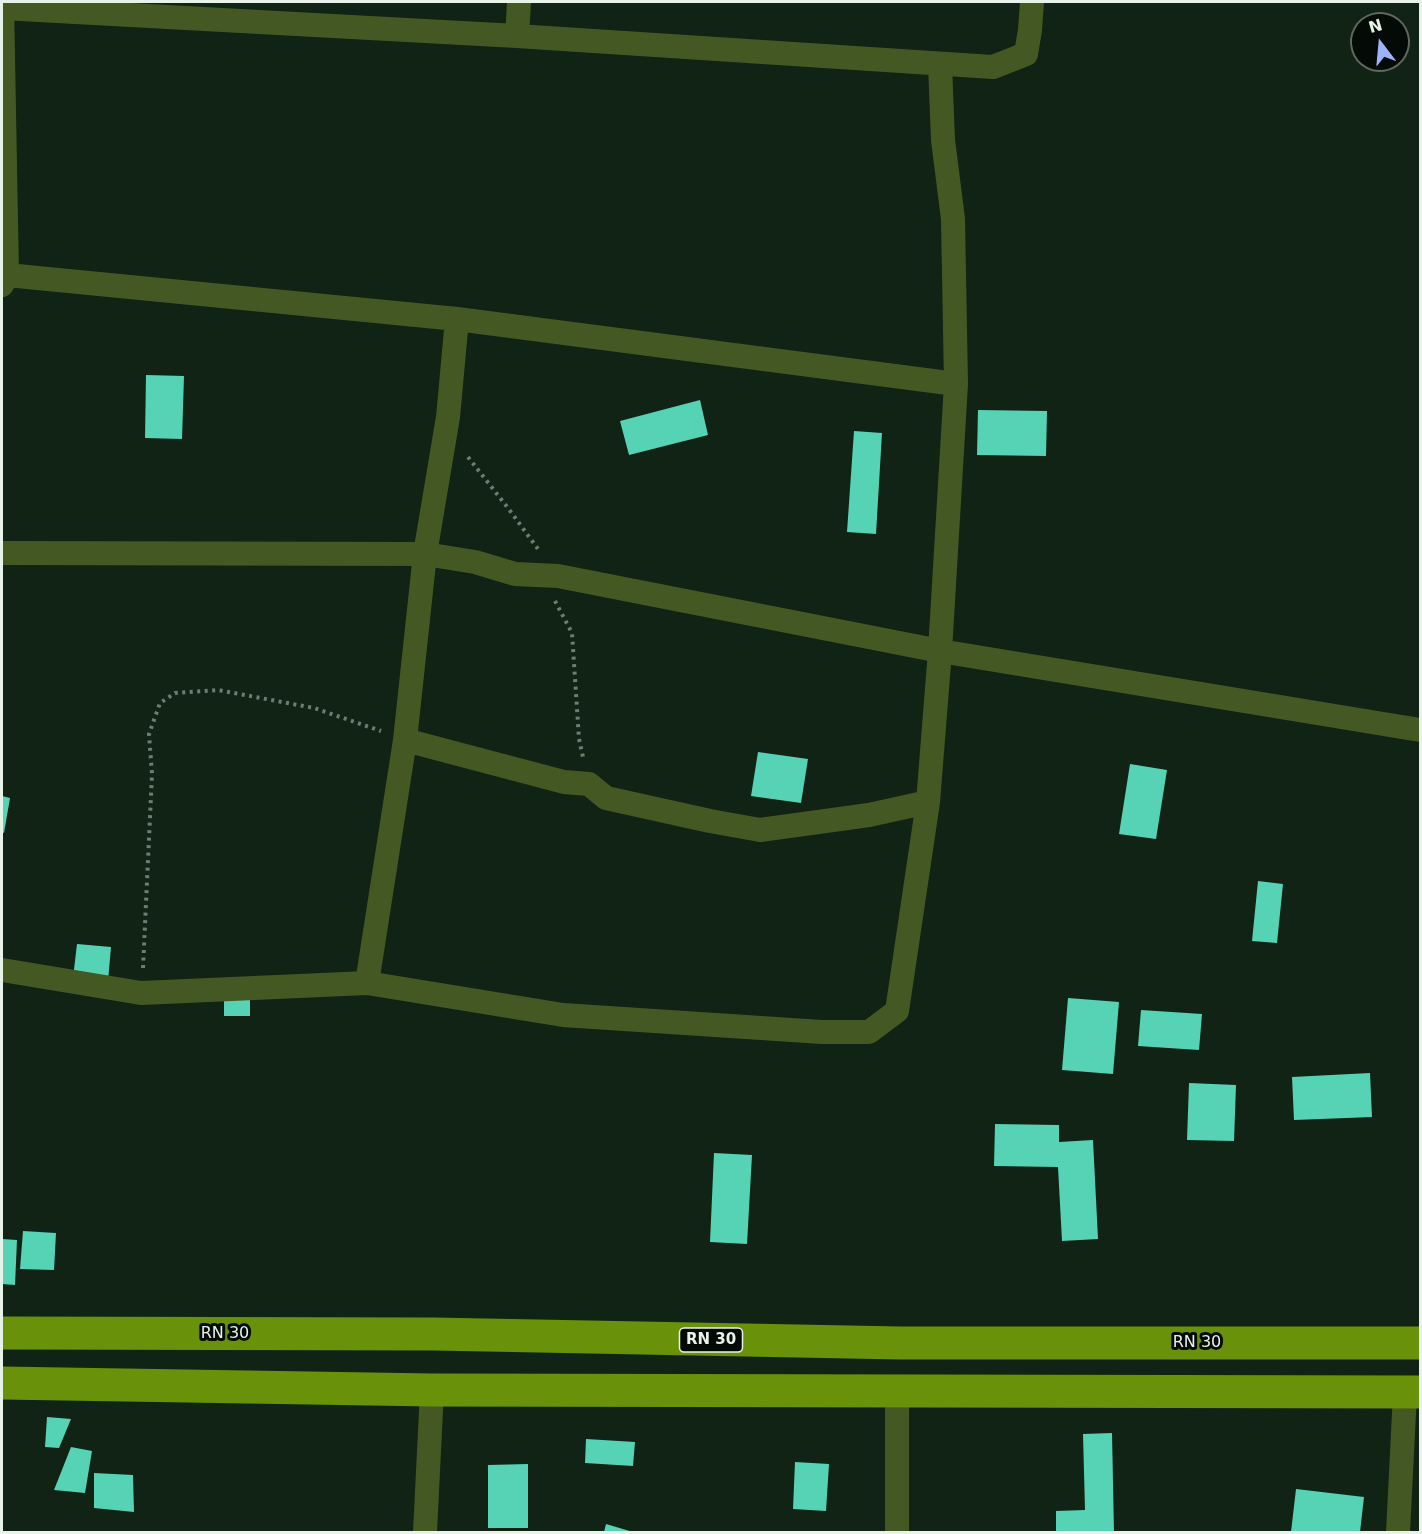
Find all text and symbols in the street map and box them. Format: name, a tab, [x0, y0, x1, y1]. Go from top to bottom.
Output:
north arrow	[1350, 12, 1410, 72]
text: N	[1366, 15, 1384, 37]
street label: RN 30	[201, 1324, 249, 1344]
road number: RN 30	[680, 1328, 742, 1352]
street label: RN 30	[1173, 1333, 1221, 1353]

